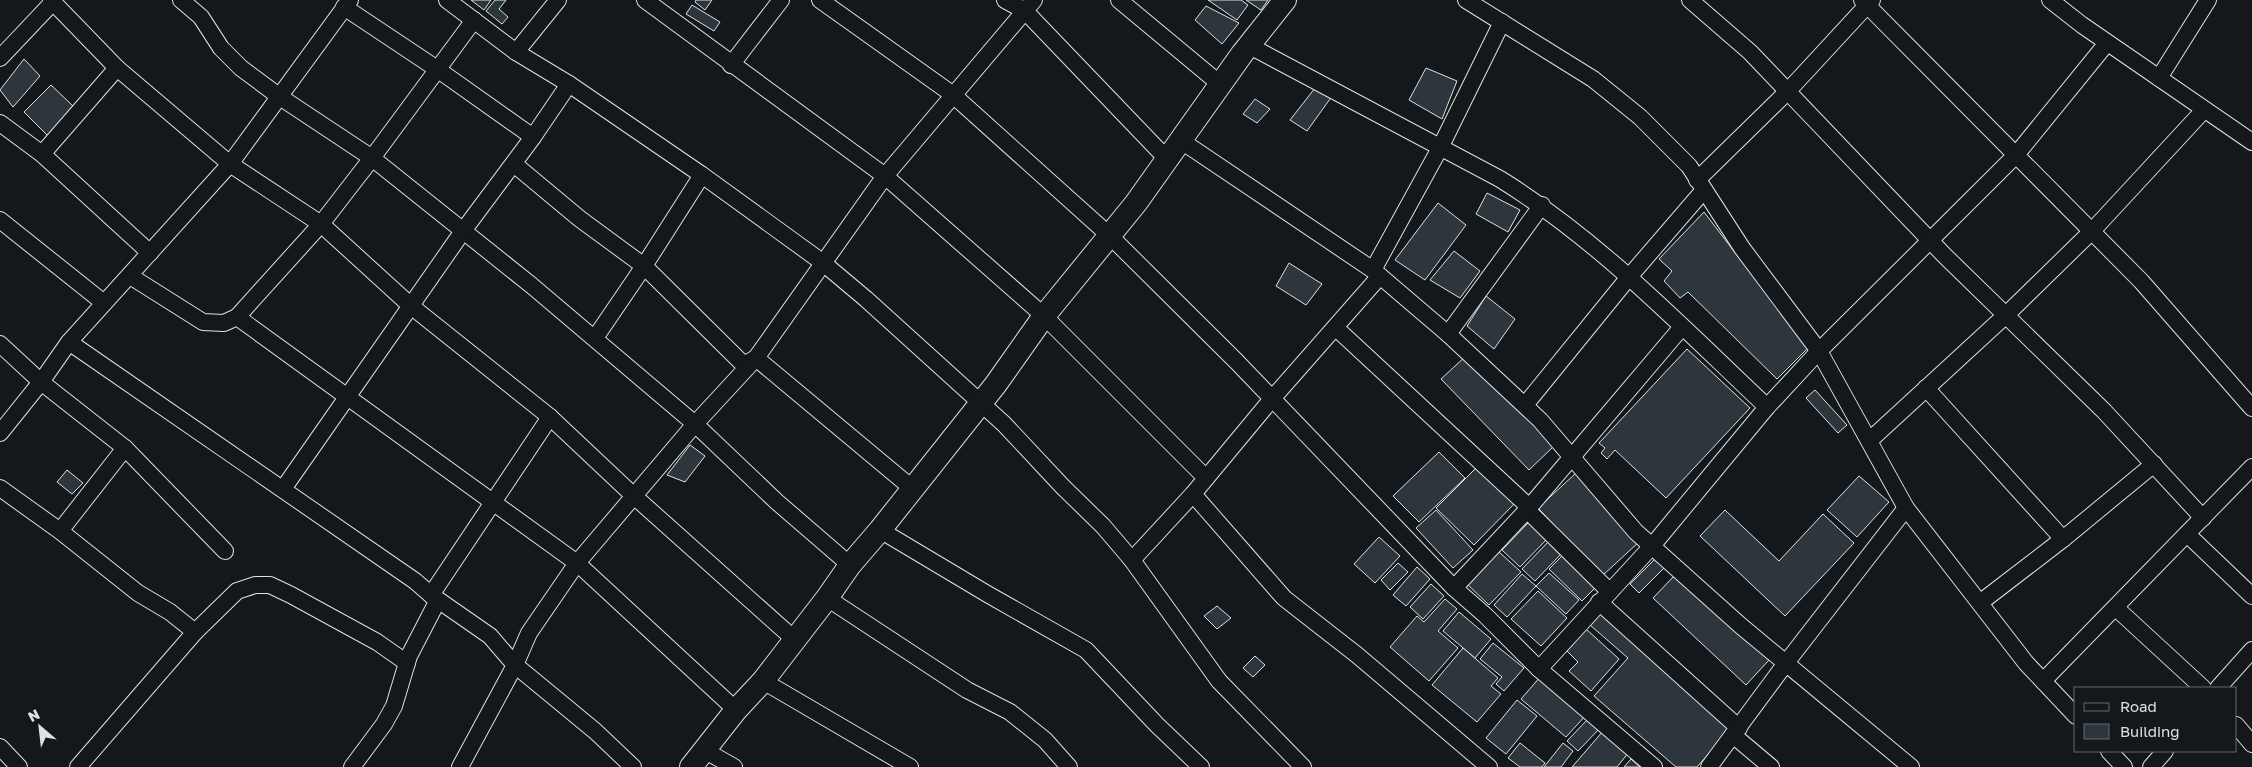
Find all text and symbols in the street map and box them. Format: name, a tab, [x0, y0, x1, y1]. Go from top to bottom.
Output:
legend	[2074, 687, 2237, 752]
text: Road	[2120, 697, 2157, 715]
north arrow	[15, 702, 65, 752]
text: N	[25, 705, 42, 725]
text: Building	[2120, 722, 2180, 740]

